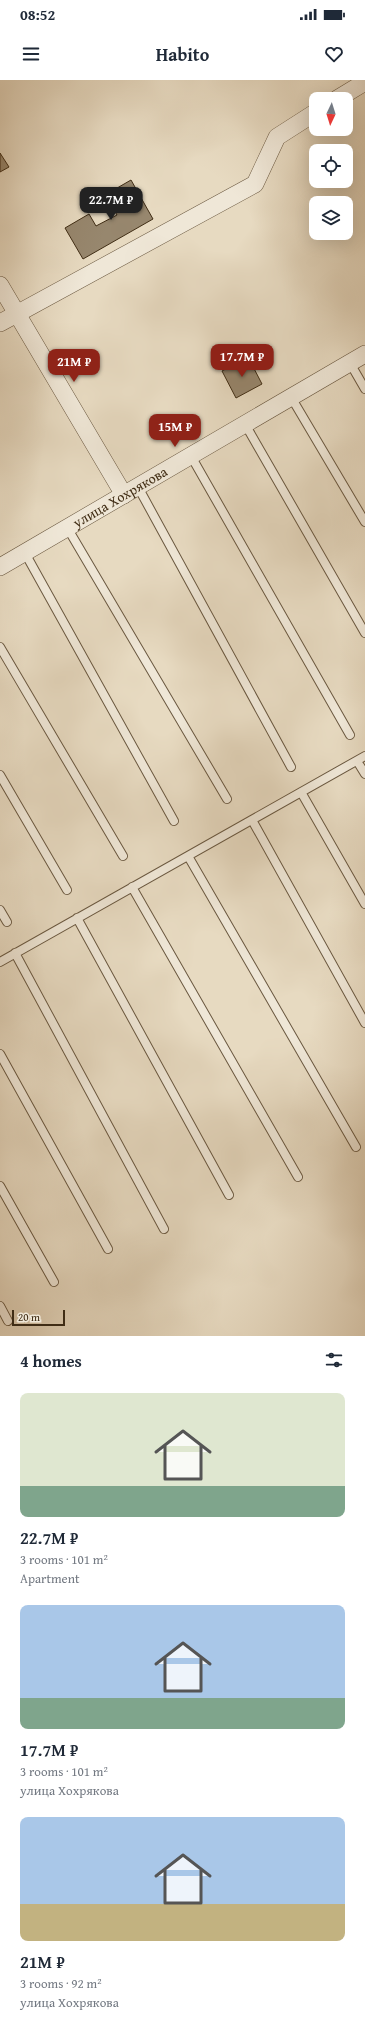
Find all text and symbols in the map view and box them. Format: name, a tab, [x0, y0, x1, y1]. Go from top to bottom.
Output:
text: 08:52	[20, 4, 55, 25]
text: Habito	[156, 41, 209, 68]
icon: menu	[20, 43, 42, 65]
icon: heart	[323, 43, 345, 65]
north arrow	[309, 92, 353, 136]
map controls	[309, 92, 353, 240]
button: locate	[309, 144, 353, 188]
pin: 22.7M ₽	[74, 187, 148, 221]
text: 22.7M ₽	[89, 190, 133, 209]
button: layers	[309, 196, 353, 240]
pin: 17.7M ₽	[205, 344, 279, 378]
text: 17.7M ₽	[220, 347, 264, 366]
pin: 21M ₽	[46, 349, 102, 383]
text: 21M ₽	[57, 352, 91, 371]
pin: 15M ₽	[147, 414, 203, 448]
text: 15M ₽	[158, 417, 192, 436]
street label: улица Хохрякова	[68, 461, 171, 533]
scale bar	[12, 1308, 65, 1327]
text: 20 m	[18, 1309, 40, 1325]
text: 4 homes	[20, 1348, 82, 1373]
icon: filters	[323, 1349, 345, 1371]
icon: home	[147, 1419, 219, 1491]
text: 22.7M ₽	[20, 1525, 78, 1550]
text: 3 rooms · 101 m²	[20, 1550, 108, 1569]
text: Apartment	[20, 1569, 80, 1588]
icon: home	[147, 1631, 219, 1703]
text: 17.7M ₽	[20, 1737, 78, 1762]
text: 3 rooms · 101 m²	[20, 1762, 108, 1781]
text: улица Хохрякова	[20, 1781, 119, 1800]
icon: home	[147, 1843, 219, 1915]
text: 21M ₽	[20, 1949, 65, 1974]
text: 3 rooms · 92 m²	[20, 1974, 102, 1993]
text: улица Хохрякова	[20, 1993, 119, 2012]

